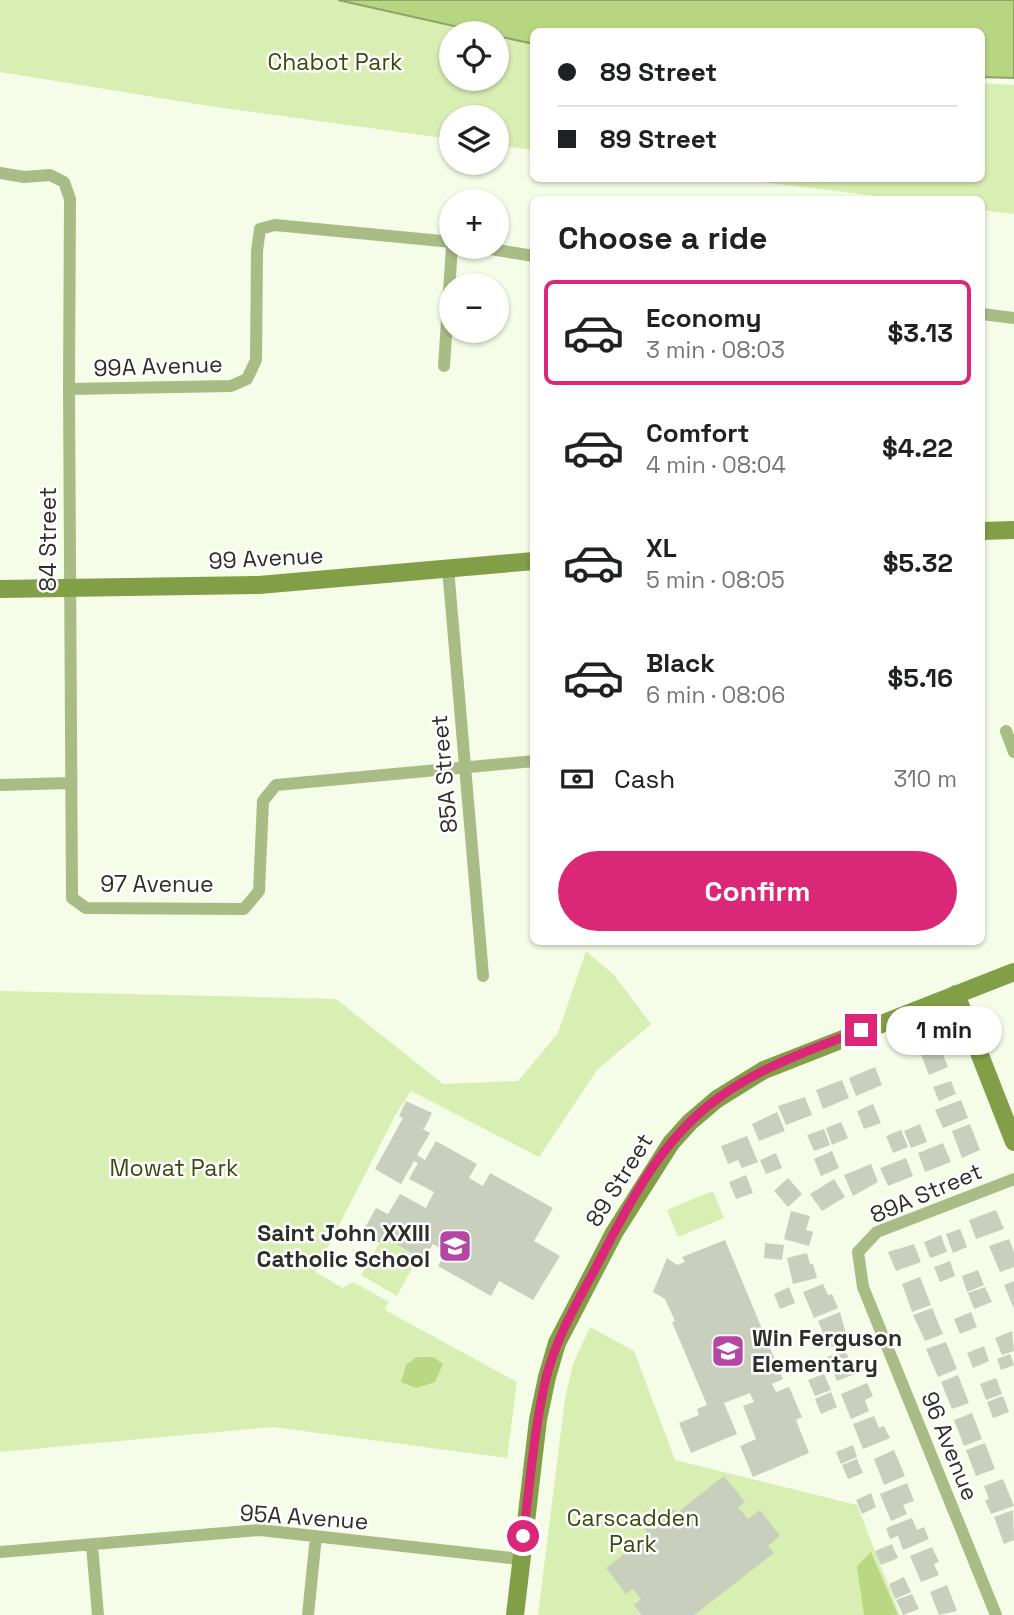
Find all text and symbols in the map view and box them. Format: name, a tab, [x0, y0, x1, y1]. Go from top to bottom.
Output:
map controls	[439, 21, 509, 343]
button: locate	[439, 21, 509, 91]
park label: Chabot Park	[268, 47, 403, 77]
text: 89 Street	[600, 55, 717, 89]
button: layers	[439, 105, 509, 175]
text: 89 Street	[600, 122, 717, 156]
button: +	[439, 189, 509, 259]
text: Choose a ride	[558, 218, 768, 258]
button: −	[439, 273, 509, 343]
icon: car	[562, 301, 625, 364]
text: Economy	[646, 301, 762, 335]
text: $3.13	[887, 316, 953, 350]
text: 3 min · 08:03	[646, 335, 785, 365]
street label: 99A Avenue	[93, 349, 223, 383]
icon: car	[562, 416, 625, 479]
text: Comfort	[646, 416, 749, 450]
text: $4.22	[882, 431, 953, 465]
text: 4 min · 08:04	[646, 450, 786, 480]
street label: 84 Street	[33, 487, 63, 591]
icon: car	[562, 531, 625, 594]
text: XL	[646, 531, 677, 565]
street label: 99 Avenue	[208, 540, 324, 576]
text: $5.32	[883, 546, 953, 580]
text: 5 min · 08:05	[646, 565, 785, 595]
icon: car	[562, 646, 625, 709]
text: Black	[646, 646, 715, 680]
text: $5.16	[887, 661, 953, 695]
text: 6 min · 08:06	[646, 680, 785, 710]
street label: 85A Street	[424, 714, 464, 834]
icon: cash	[558, 760, 596, 798]
text: Cash	[614, 762, 675, 796]
text: 310 m	[893, 764, 957, 794]
button: Confirm	[558, 851, 957, 931]
street label: 97 Avenue	[100, 869, 214, 899]
callout: 1 min	[886, 1006, 1001, 1054]
route end	[845, 1014, 877, 1046]
text: 1 min	[916, 1015, 972, 1045]
street label: 89 Street	[579, 1128, 659, 1232]
park label: Mowat Park	[110, 1153, 238, 1183]
street label: 89A Street	[865, 1156, 987, 1230]
place label: Saint John XXIII Catholic School	[257, 1218, 430, 1274]
school or university icon: Saint John XXIII Catholic School	[436, 1227, 474, 1265]
place label: Win Ferguson Elementary	[752, 1323, 902, 1379]
school or university icon: Win Ferguson Elementary	[709, 1332, 747, 1370]
street label: 96 Avenue	[915, 1387, 985, 1505]
street label: 95A Avenue	[239, 1498, 369, 1536]
park label: Carscadden Park	[567, 1503, 699, 1559]
route start	[507, 1520, 539, 1552]

